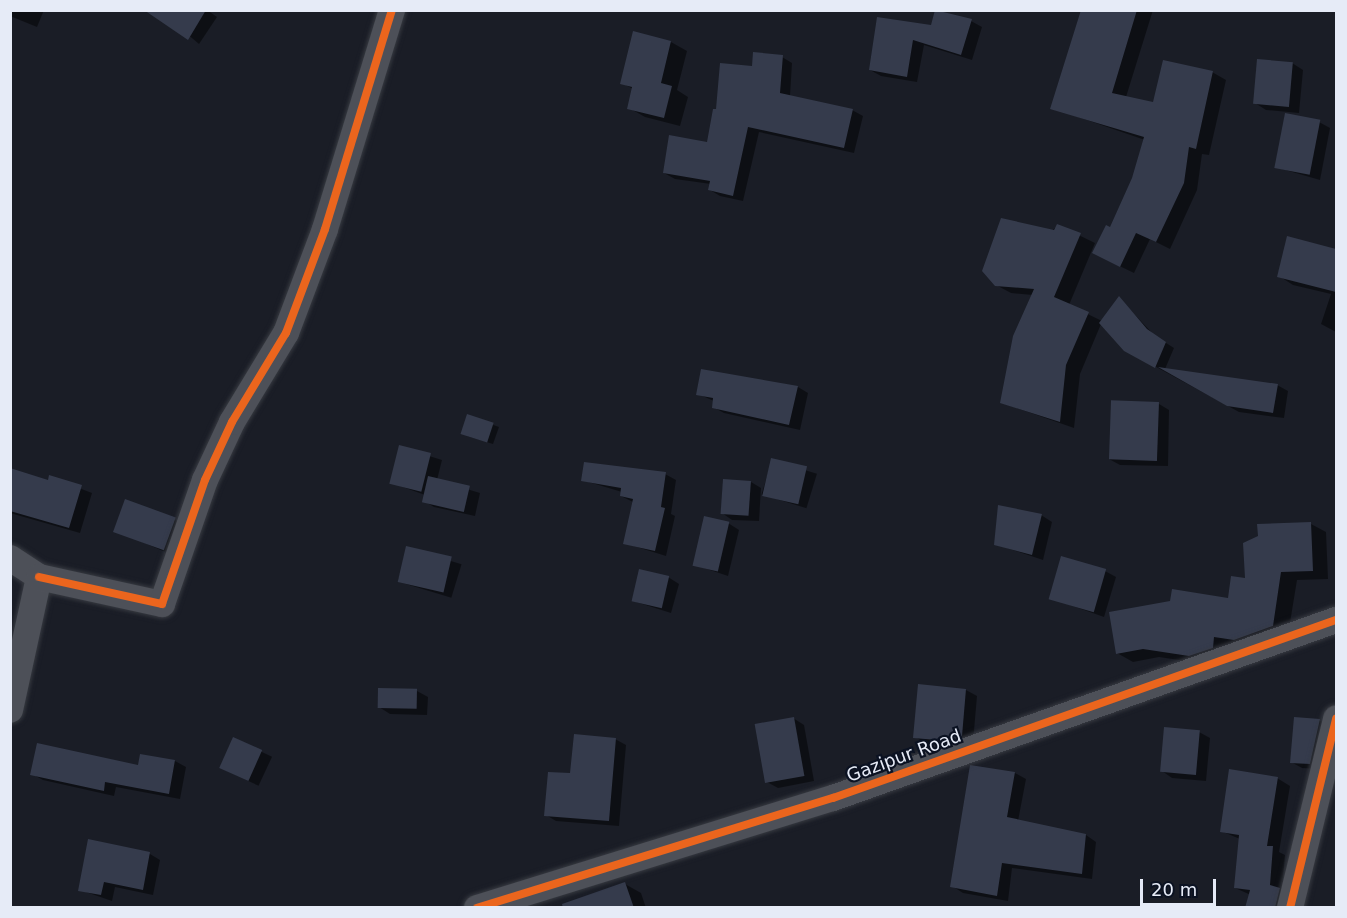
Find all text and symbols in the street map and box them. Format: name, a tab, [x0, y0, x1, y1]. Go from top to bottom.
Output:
street label: Gazipur Road	[844, 725, 964, 787]
scale bar	[1143, 867, 1220, 905]
text: 20 m	[1151, 879, 1197, 900]

